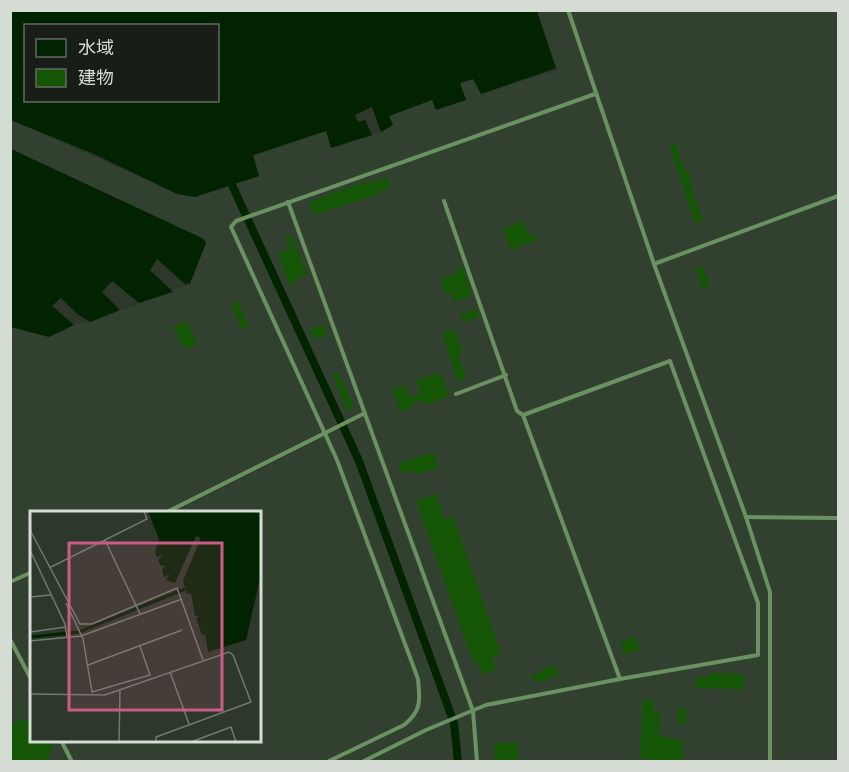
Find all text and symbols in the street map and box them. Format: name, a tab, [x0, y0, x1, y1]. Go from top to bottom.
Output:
legend	[24, 24, 219, 102]
text: 水域	[78, 36, 114, 61]
text: 建物	[78, 66, 114, 91]
inset map	[30, 511, 261, 742]

